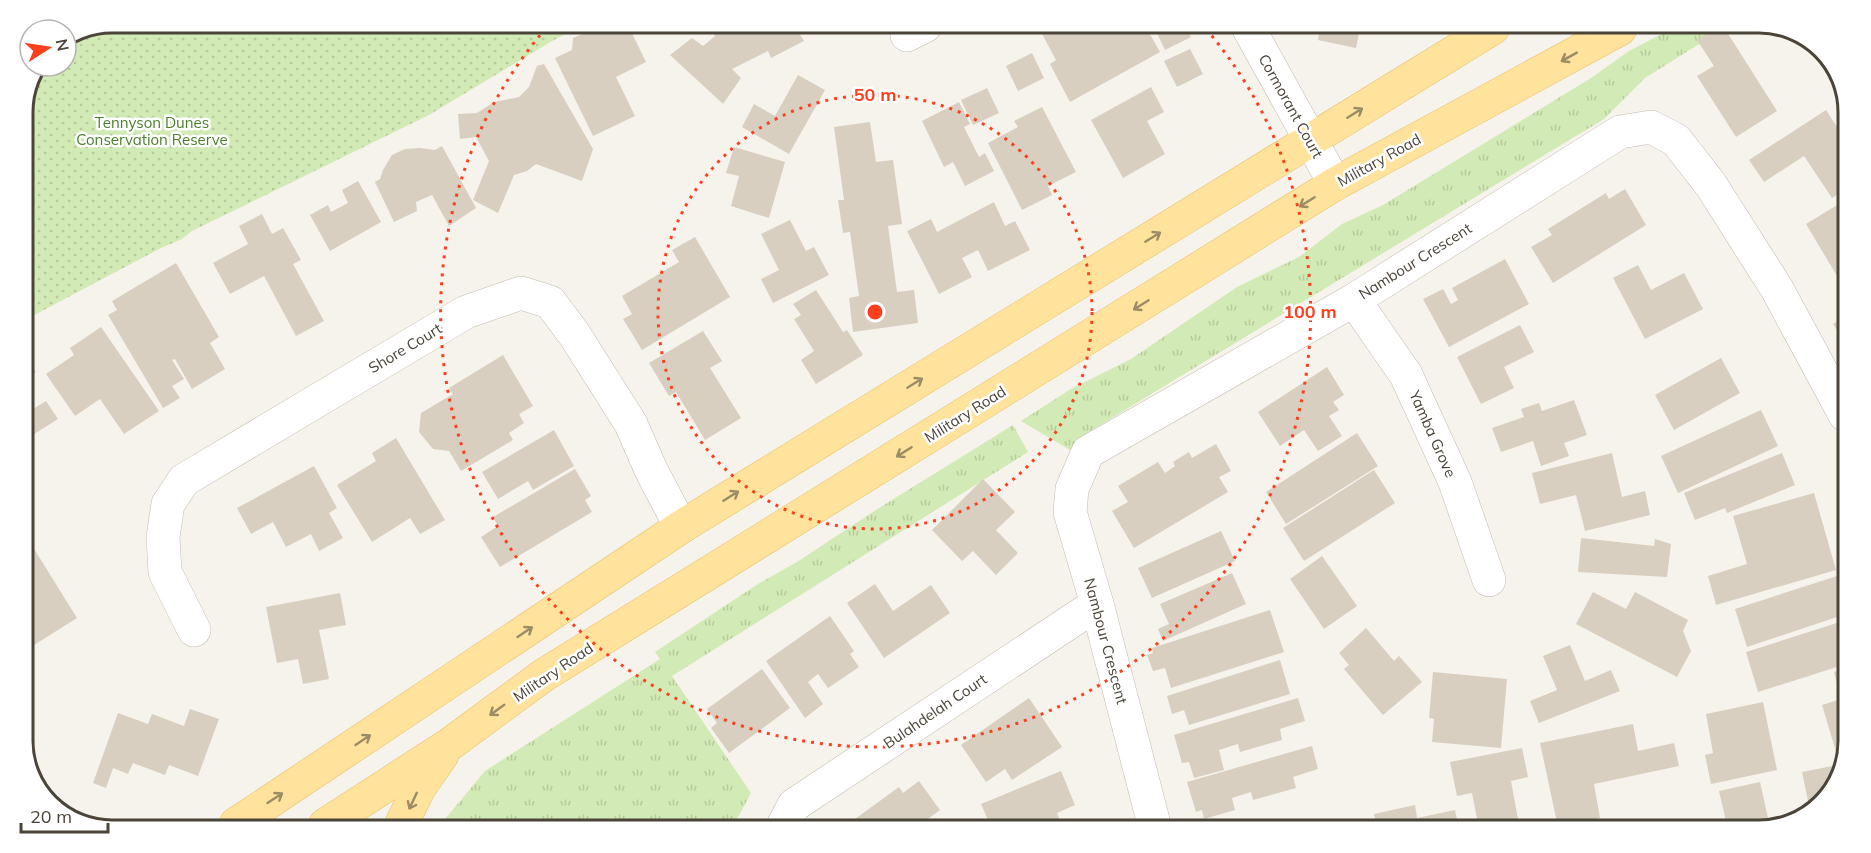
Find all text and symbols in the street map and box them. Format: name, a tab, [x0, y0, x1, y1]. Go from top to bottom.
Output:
north arrow	[18, 18, 78, 78]
text: N	[52, 37, 74, 53]
street label: Cormorant Court	[1255, 51, 1327, 161]
one-way arrow	[1561, 51, 1578, 63]
text: 50 m	[854, 83, 896, 106]
one-way arrow	[1346, 107, 1363, 119]
park label: Tennyson Dunes Conservation Reserve	[76, 113, 228, 149]
street label: Military Road	[1334, 129, 1424, 191]
one-way arrow	[1298, 196, 1315, 209]
street label: Nambour Crescent	[1355, 219, 1475, 303]
one-way arrow	[1144, 231, 1161, 243]
one-way arrow	[1133, 299, 1150, 311]
text: 100 m	[1283, 300, 1337, 323]
centre of rings	[865, 302, 885, 322]
street label: Shore Court	[365, 319, 445, 377]
one-way arrow	[906, 377, 923, 389]
street label: Military Road	[921, 381, 1009, 447]
street label: Yamba Grove	[1405, 387, 1461, 480]
one-way arrow	[896, 446, 913, 458]
one-way arrow	[722, 490, 739, 502]
street label: Nambour Crescent	[1080, 576, 1132, 706]
one-way arrow	[516, 625, 533, 638]
street label: Military Road	[509, 638, 597, 706]
street label: Bulahdelah Court	[880, 669, 990, 753]
one-way arrow	[490, 703, 506, 716]
one-way arrow	[354, 734, 370, 746]
one-way arrow	[406, 791, 418, 809]
one-way arrow	[266, 792, 282, 804]
scale bar	[21, 796, 108, 834]
text: 20 m	[30, 805, 72, 828]

